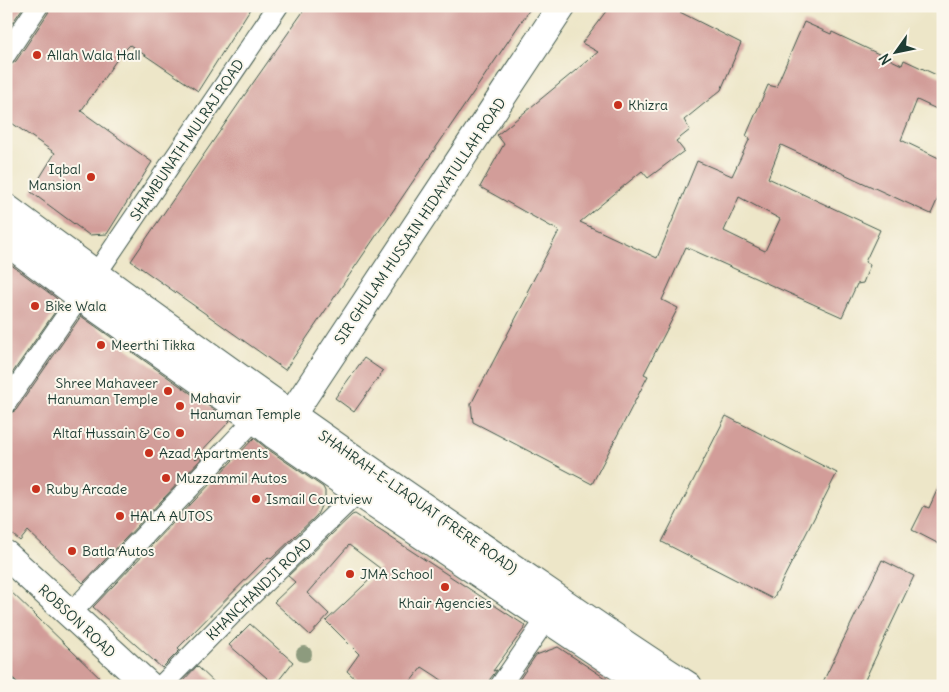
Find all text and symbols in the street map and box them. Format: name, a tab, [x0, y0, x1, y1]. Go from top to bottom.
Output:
north arrow	[872, 28, 922, 78]
place label: Allah Wala Hall	[47, 46, 141, 64]
marker: Allah Wala Hall	[31, 49, 43, 61]
text: N	[875, 50, 895, 68]
street label: SHAMBUNATH MULRAJ ROAD	[126, 56, 248, 224]
street label: SIR GHULAM HUSSAIN HIDAYATULLAH ROAD	[330, 94, 510, 348]
place label: Khizra	[628, 96, 668, 114]
marker: Khizra	[612, 99, 624, 111]
place label: Iqbal Mansion	[28, 160, 81, 194]
marker: Iqbal Mansion	[85, 171, 97, 183]
place label: Bike Wala	[45, 297, 107, 315]
marker: Bike Wala	[29, 300, 41, 312]
place label: Meerthi Tikka	[111, 336, 195, 354]
marker: Meerthi Tikka	[95, 339, 107, 351]
place label: Shree Mahaveer Hanuman Temple	[47, 374, 158, 408]
marker: Shree Mahaveer Hanuman Temple	[162, 385, 174, 397]
place label: Mahavir Hanuman Temple	[190, 389, 301, 423]
marker: Mahavir Hanuman Temple	[174, 400, 186, 412]
place label: Altaf Hussain & Co	[53, 424, 170, 442]
street label: SHAHRAH-E-LIAQUAT (FRERE ROAD)	[315, 426, 521, 578]
marker: Altaf Hussain & Co	[174, 427, 186, 439]
place label: Azad Apartments	[159, 444, 268, 462]
marker: Azad Apartments	[143, 447, 155, 459]
place label: Muzzammil Autos	[176, 469, 287, 487]
marker: Muzzammil Autos	[160, 472, 172, 484]
place label: Ruby Arcade	[46, 480, 127, 498]
marker: Ruby Arcade	[30, 483, 42, 495]
place label: Ismail Courtview	[266, 490, 372, 508]
marker: Ismail Courtview	[250, 493, 262, 505]
place label: HALA AUTOS	[130, 507, 213, 525]
marker: HALA AUTOS	[114, 510, 126, 522]
street label: KHANCHANDJI ROAD	[202, 534, 316, 644]
place label: Batla Autos	[82, 542, 154, 560]
marker: Batla Autos	[66, 545, 78, 557]
place label: JMA School	[360, 565, 433, 583]
marker: JMA School	[344, 568, 356, 580]
street label: ROBSON ROAD	[35, 581, 119, 661]
marker: Khair Agencies	[439, 581, 451, 593]
place label: Khair Agencies	[398, 594, 492, 612]

